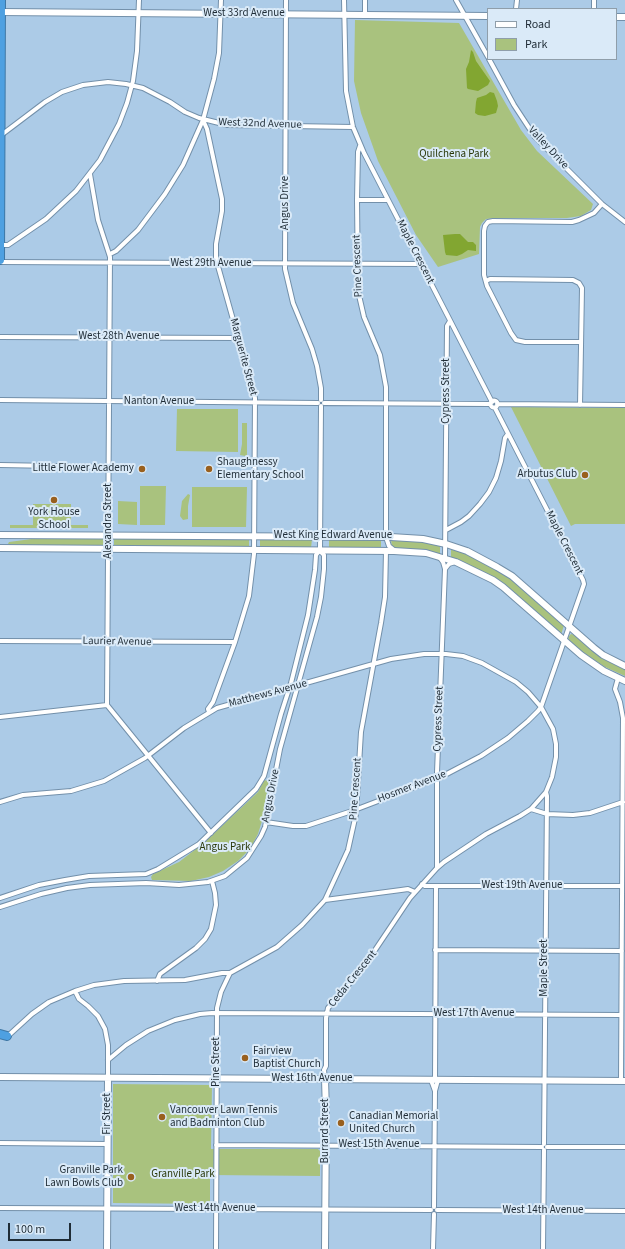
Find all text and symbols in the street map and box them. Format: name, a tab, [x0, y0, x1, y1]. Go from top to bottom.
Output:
street label: West 33rd Avenue	[203, 7, 285, 21]
legend	[487, 8, 617, 60]
text: Road	[525, 16, 551, 33]
text: Park	[525, 36, 547, 53]
street label: West 32nd Avenue	[218, 116, 302, 132]
street label: Valley Drive	[525, 124, 571, 172]
park label: Quilchena Park	[419, 148, 489, 162]
street label: Angus Drive	[279, 176, 293, 230]
street label: Maple Crescent	[393, 218, 437, 286]
street label: Pine Crescent	[350, 234, 366, 298]
street label: West 29th Avenue	[170, 257, 252, 271]
street label: Marguerite Street	[226, 317, 260, 397]
street label: West 28th Avenue	[78, 330, 160, 344]
street label: Cypress Street	[440, 358, 454, 424]
street label: Nanton Avenue	[124, 395, 194, 409]
place label: Shaughnessy Elementary School	[217, 456, 304, 482]
place label: Little Flower Academy	[33, 462, 134, 476]
marker: Little Flower Academy	[137, 464, 147, 474]
marker: Shaughnessy Elementary School	[204, 464, 214, 474]
place label: Arbutus Club	[517, 468, 577, 482]
marker: Arbutus Club	[580, 470, 590, 480]
street label: Alexandra Street	[102, 483, 116, 559]
marker: York House School	[49, 495, 59, 505]
place label: York House School	[28, 506, 80, 532]
street label: Maple Crescent	[542, 509, 586, 577]
street label: West King Edward Avenue	[274, 529, 392, 543]
street label: Laurier Avenue	[83, 635, 151, 649]
street label: Matthews Avenue	[227, 677, 309, 711]
street label: Cypress Street	[431, 686, 447, 752]
street label: Pine Crescent	[347, 757, 365, 821]
street label: Angus Drive	[259, 768, 283, 824]
street label: Hosmer Avenue	[376, 768, 448, 806]
park label: Angus Park	[200, 841, 250, 855]
street label: West 19th Avenue	[481, 879, 563, 893]
street label: Maple Street	[538, 939, 552, 997]
street label: Cedar Crescent	[326, 948, 380, 1010]
street label: West 17th Avenue	[433, 1007, 515, 1021]
street label: Pine Street	[210, 1037, 224, 1087]
place label: Fairview Baptist Church	[253, 1045, 321, 1071]
marker: Fairview Baptist Church	[240, 1053, 250, 1063]
street label: West 16th Avenue	[271, 1072, 353, 1086]
street label: Fir Street	[101, 1093, 115, 1135]
street label: Burrard Street	[319, 1099, 333, 1163]
place label: Vancouver Lawn Tennis and Badminton Club	[170, 1104, 277, 1130]
place label: Canadian Memorial United Church	[349, 1110, 438, 1136]
marker: Vancouver Lawn Tennis and Badminton Club	[157, 1112, 167, 1122]
marker: Canadian Memorial United Church	[336, 1118, 346, 1128]
street label: West 15th Avenue	[338, 1138, 420, 1152]
place label: Granville Park Lawn Bowls Club	[45, 1164, 123, 1190]
park label: Granville Park	[151, 1168, 215, 1182]
marker: Granville Park Lawn Bowls Club	[126, 1172, 136, 1182]
street label: West 14th Avenue	[174, 1202, 256, 1216]
street label: West 14th Avenue	[502, 1204, 584, 1218]
scale bar	[10, 1215, 73, 1241]
text: 100 m	[15, 1221, 45, 1238]

